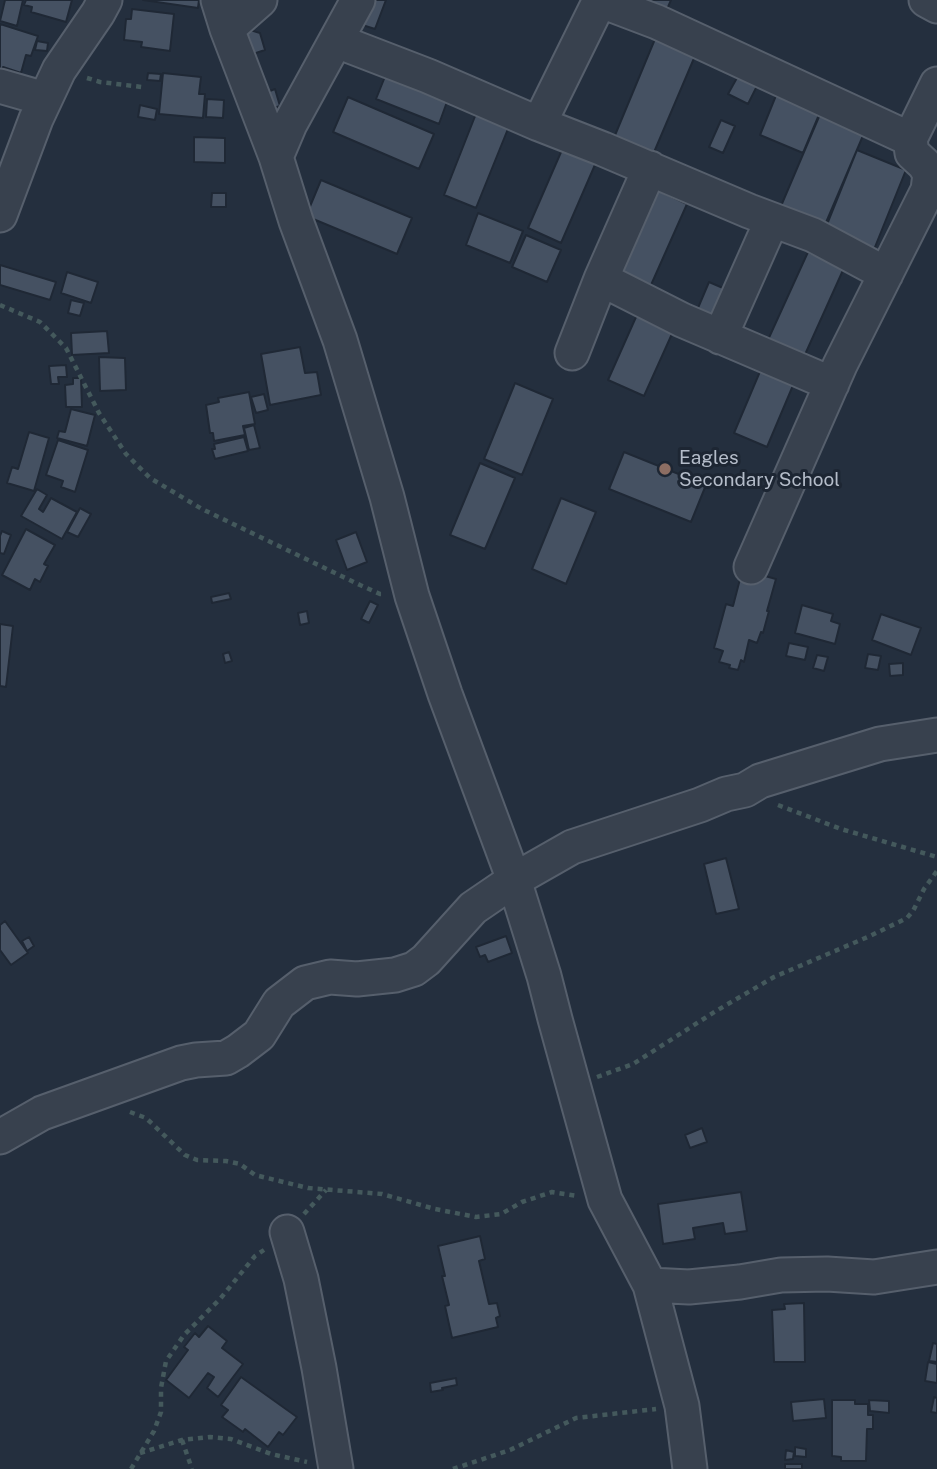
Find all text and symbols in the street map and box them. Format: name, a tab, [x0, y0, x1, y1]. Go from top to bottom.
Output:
place label: Eagles Secondary School	[679, 447, 840, 491]
marker: Eagles Secondary School	[657, 461, 673, 477]

